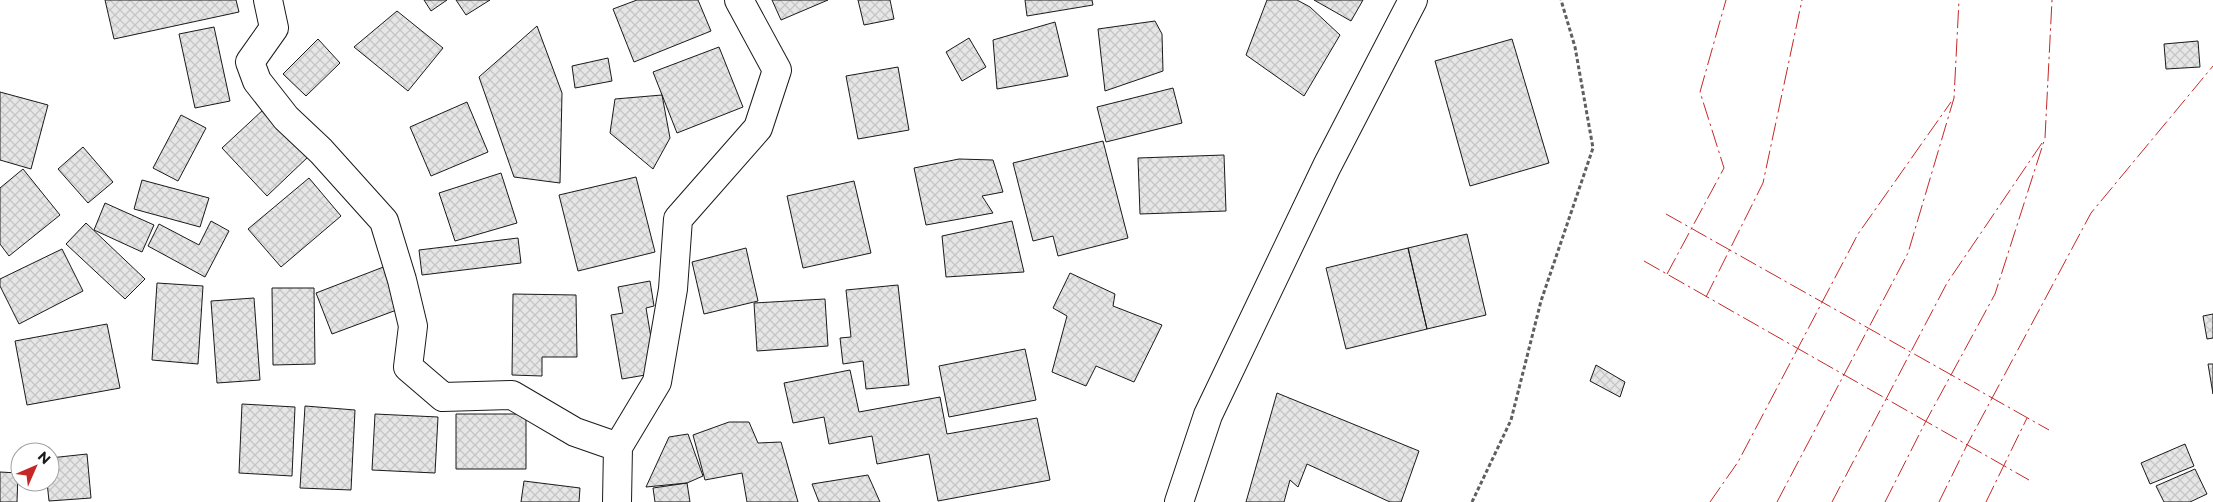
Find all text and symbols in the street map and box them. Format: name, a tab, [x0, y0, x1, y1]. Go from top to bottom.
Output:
north arrow	[10, 442, 60, 492]
text: N	[34, 447, 55, 468]

